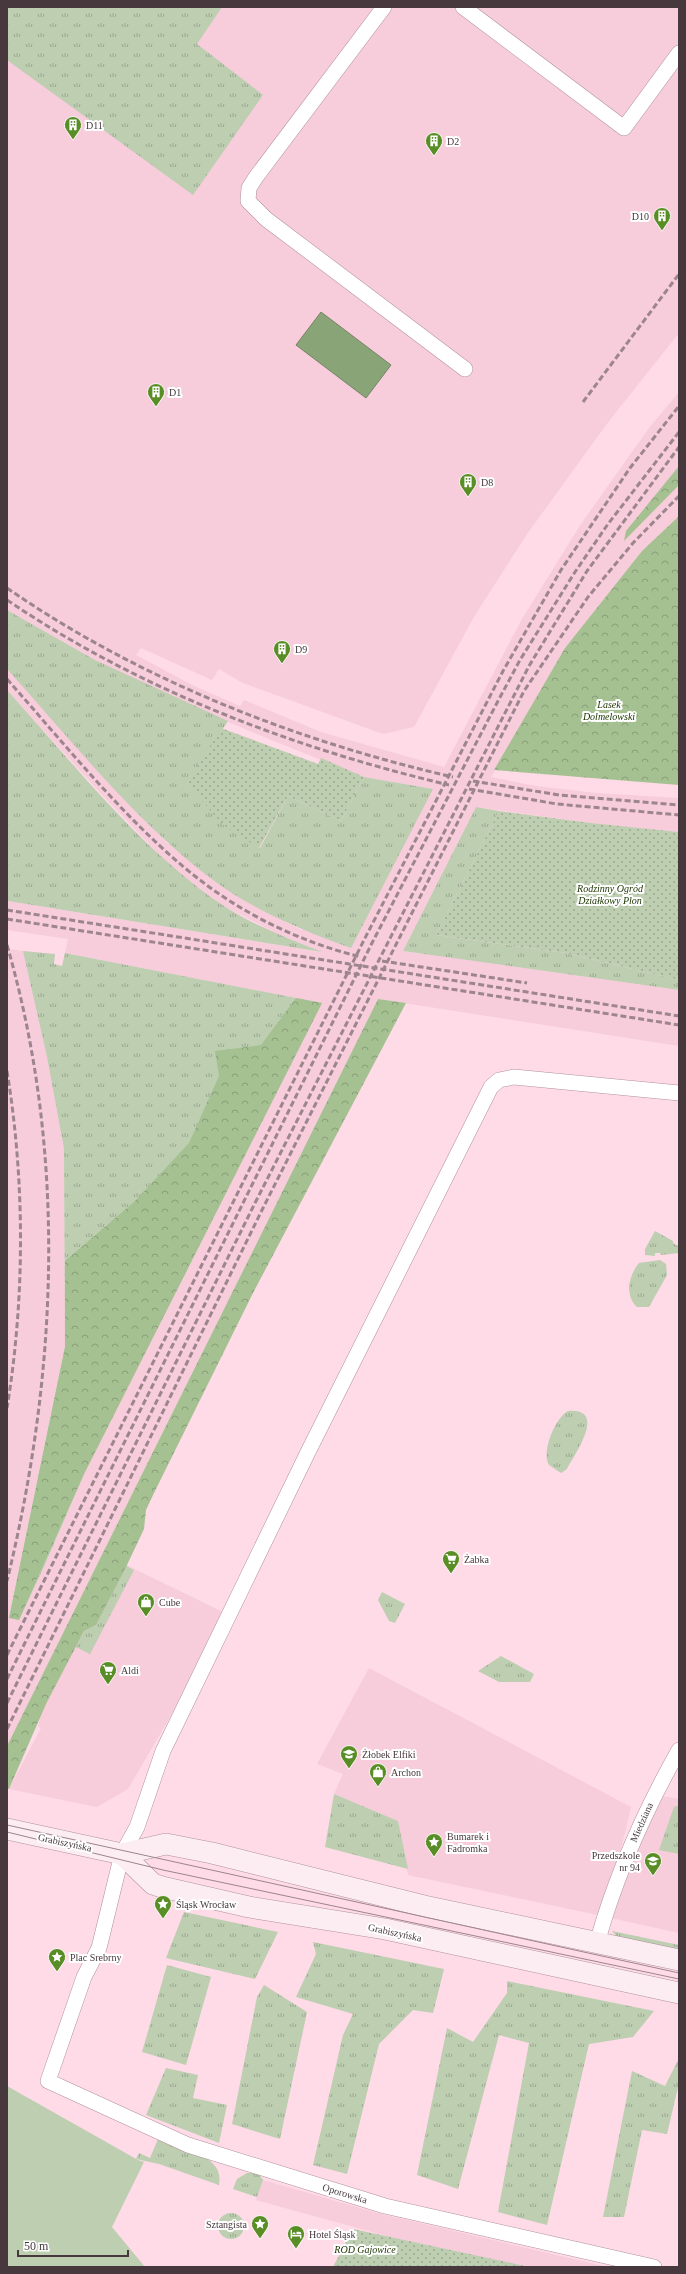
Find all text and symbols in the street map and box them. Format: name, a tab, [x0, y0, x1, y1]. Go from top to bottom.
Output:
building icon: D11	[63, 115, 83, 140]
place label: D11	[86, 120, 103, 131]
building icon: D2	[424, 131, 444, 156]
place label: D2	[447, 136, 459, 147]
building icon: D10	[652, 206, 672, 231]
place label: D10	[632, 211, 649, 222]
building icon: D1	[146, 382, 166, 407]
place label: D1	[169, 387, 181, 398]
building icon: D8	[458, 472, 478, 497]
place label: D8	[481, 477, 493, 488]
building icon: D9	[272, 639, 292, 664]
place label: D9	[295, 644, 307, 655]
park label: Lasek Dolmelowski	[582, 699, 635, 722]
park label: Rodzinny Ogród Działkowy Plon	[576, 883, 644, 906]
supermarket icon: Żabka	[441, 1549, 461, 1574]
place label: Żabka	[464, 1554, 490, 1565]
shop icon: Cube	[136, 1592, 156, 1617]
place label: Cube	[159, 1597, 181, 1608]
supermarket icon: Aldi	[98, 1660, 118, 1685]
place label: Aldi	[121, 1665, 139, 1676]
school or university icon: Żłobek Elfiki	[339, 1744, 359, 1769]
place label: Żłobek Elfiki	[362, 1749, 416, 1760]
shop icon: Archon	[368, 1762, 388, 1787]
place label: Archon	[391, 1767, 421, 1778]
street label: Miedziana	[628, 1800, 655, 1844]
street label: Grabiszyńska	[37, 1831, 93, 1854]
place label: Bumarek i Fadromka	[447, 1831, 489, 1854]
place icon: Bumarek i Fadromka	[424, 1832, 444, 1857]
place label: Przedszkole nr 94	[592, 1850, 641, 1873]
school or university icon: Przedszkole nr 94	[643, 1851, 663, 1876]
place icon: Śląsk Wrocław	[153, 1894, 173, 1919]
place label: Śląsk Wrocław	[176, 1899, 237, 1910]
street label: Grabiszyńska	[367, 1921, 423, 1944]
place icon: Plac Srebrny	[47, 1947, 67, 1972]
place label: Plac Srebrny	[70, 1952, 121, 1963]
street label: Oporowska	[321, 2181, 369, 2206]
place icon: Sztangista	[250, 2214, 270, 2239]
place label: Sztangista	[206, 2219, 248, 2230]
hotel icon: Hotel Śląsk	[286, 2224, 306, 2249]
place label: Hotel Śląsk	[309, 2229, 355, 2240]
scale bar	[18, 2232, 128, 2258]
text: 50 m	[24, 2239, 49, 2253]
park label: ROD Gajowice	[333, 2244, 396, 2255]

